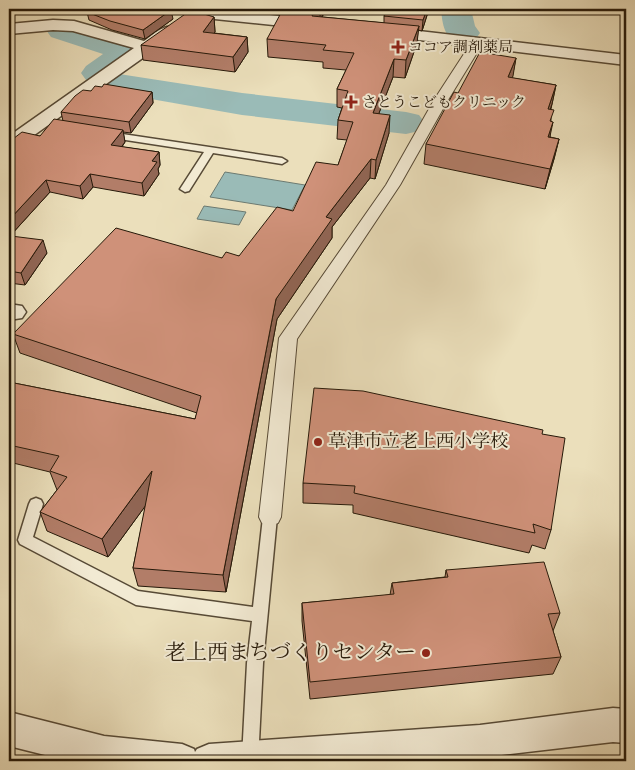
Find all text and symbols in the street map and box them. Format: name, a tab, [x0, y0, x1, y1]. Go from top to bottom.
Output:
place label: ココア調剤薬局	[408, 38, 513, 57]
marker: ココア調剤薬局	[392, 41, 404, 53]
place label: さとうこどもクリニック	[362, 93, 526, 112]
marker: さとうこどもクリニック	[344, 95, 358, 109]
place label: 草津市立老上西小学校	[328, 431, 508, 453]
marker: 草津市立老上西小学校	[312, 436, 324, 448]
place label: 老上西まちづくりセンター	[165, 640, 416, 666]
marker: 老上西まちづくりセンター	[420, 647, 432, 659]

